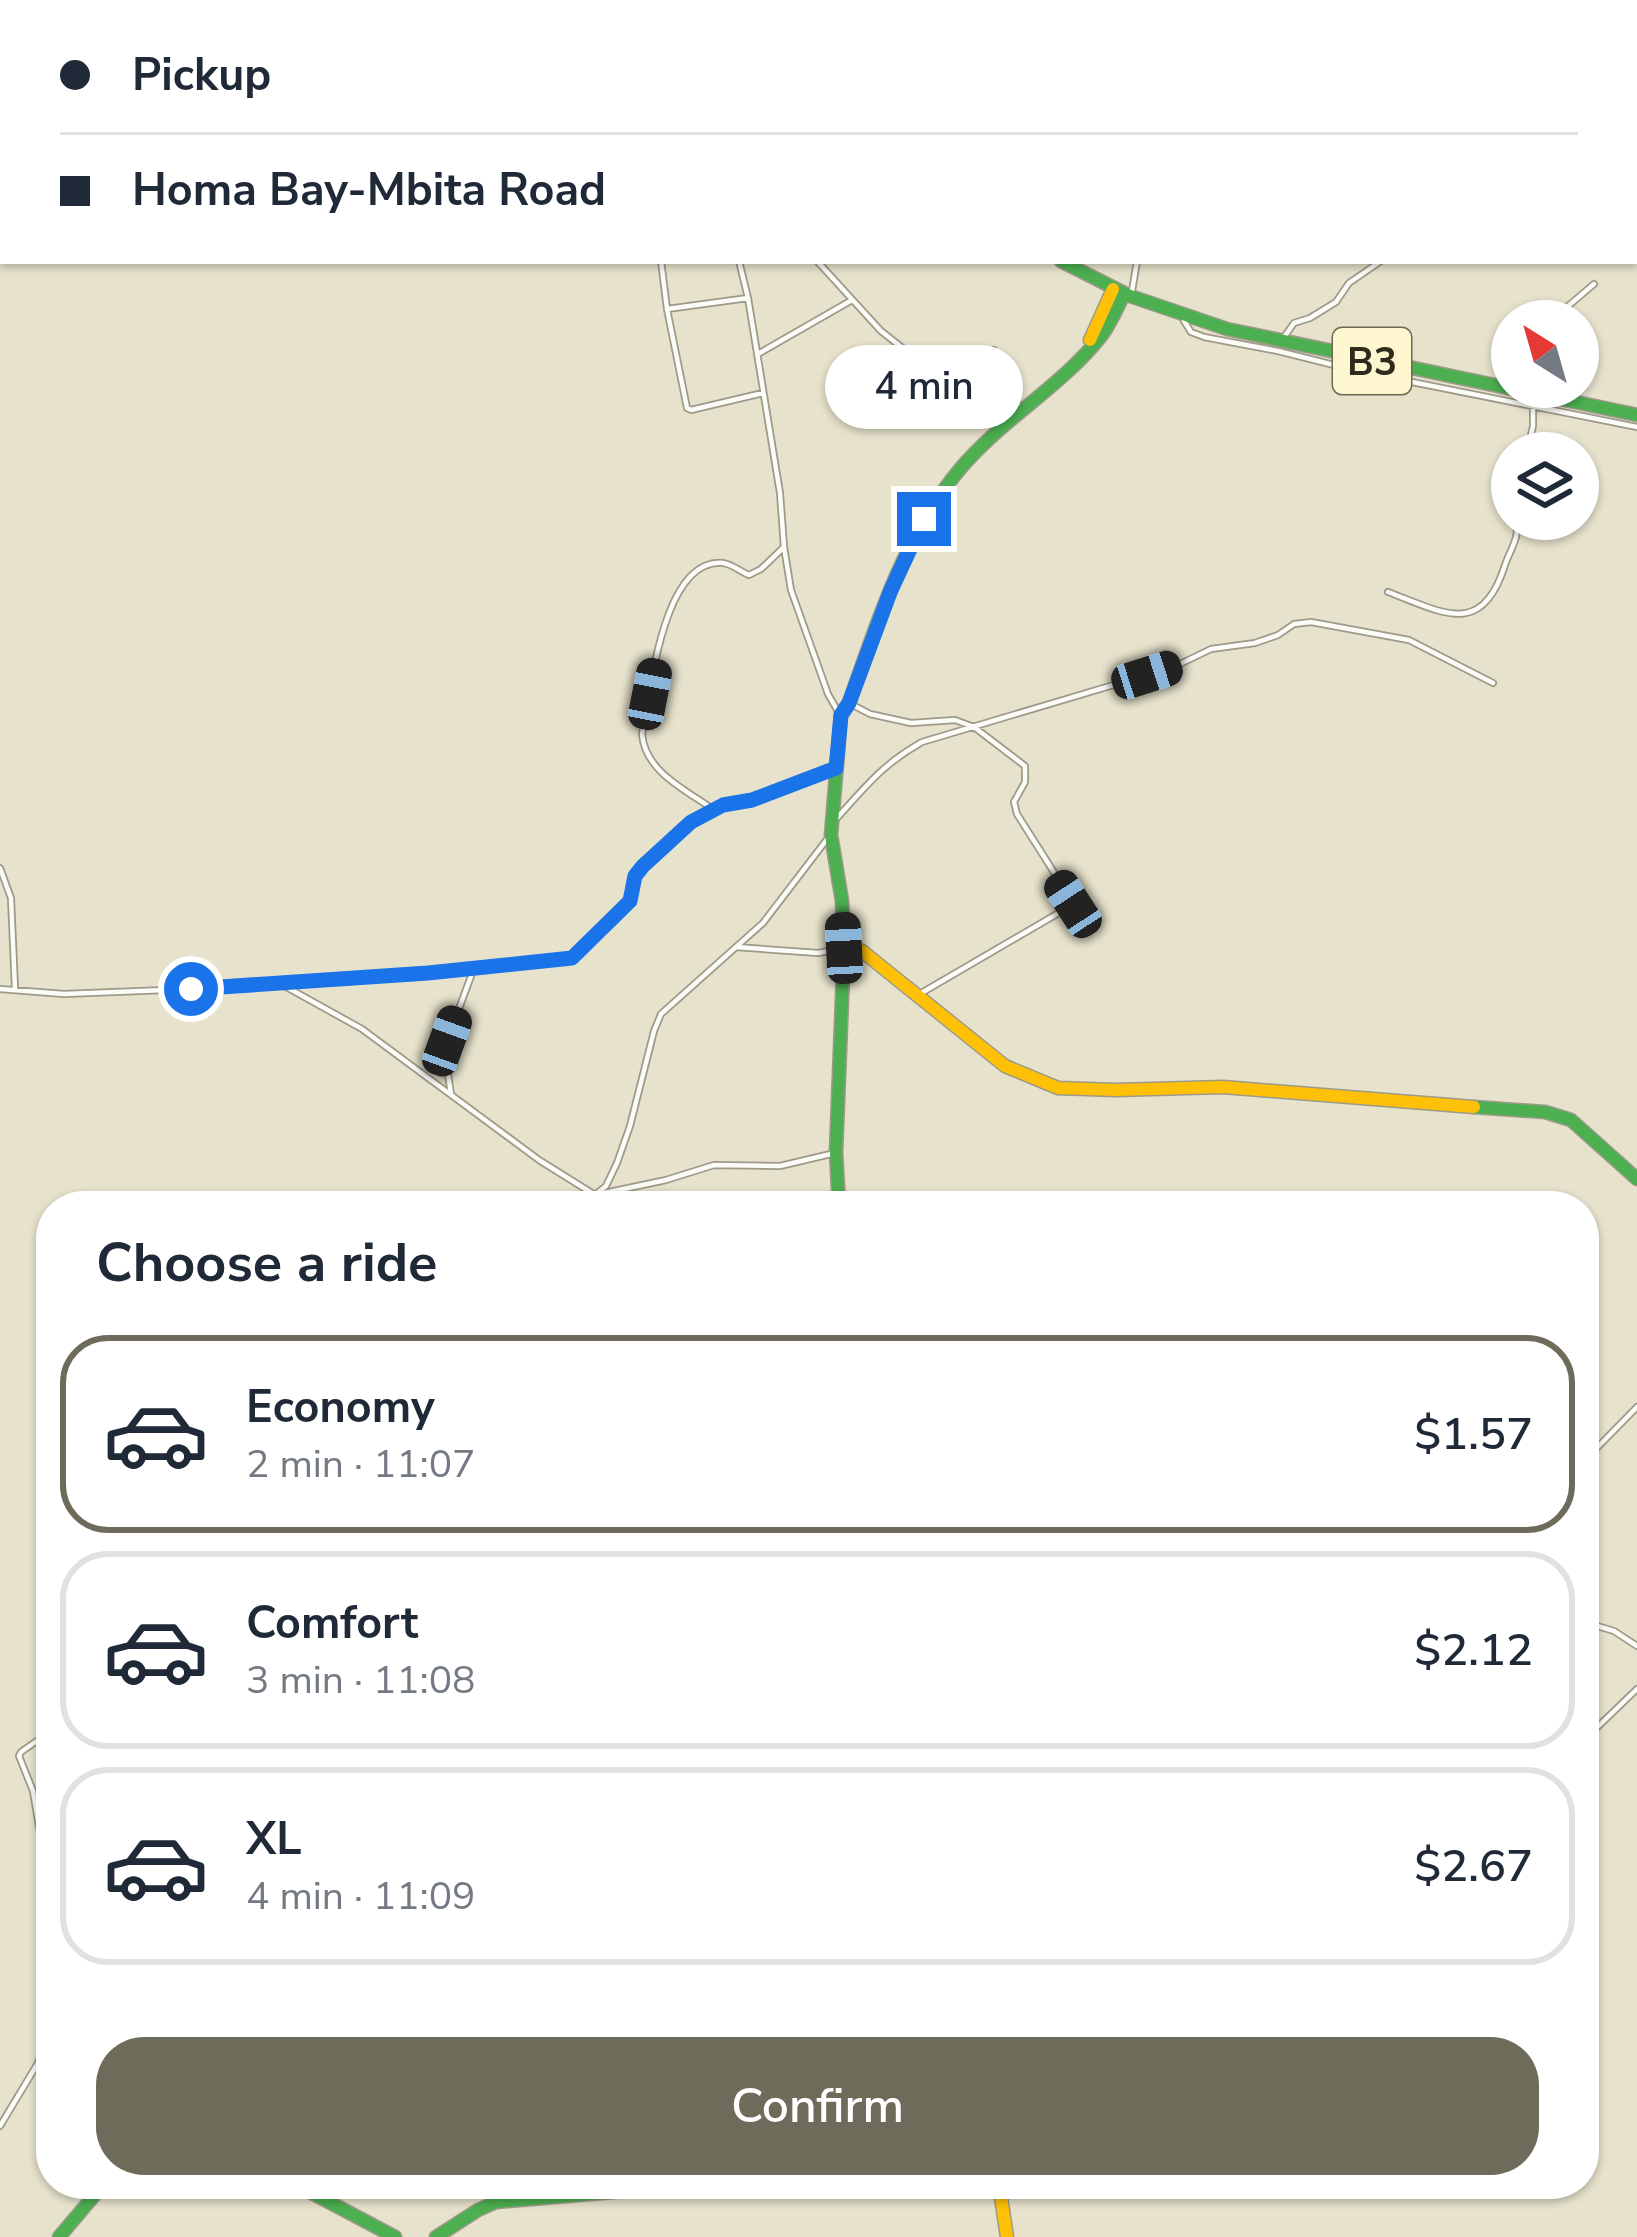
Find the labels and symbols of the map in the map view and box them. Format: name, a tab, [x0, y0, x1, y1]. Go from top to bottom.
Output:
north arrow	[1491, 300, 1599, 408]
road number: B3	[1333, 328, 1411, 394]
callout: 4 min	[825, 345, 1023, 429]
route end	[897, 492, 951, 546]
car	[1107, 647, 1187, 703]
car	[625, 655, 675, 733]
car	[1038, 864, 1108, 944]
car	[824, 911, 864, 985]
route start	[164, 962, 218, 1016]
car	[418, 1001, 476, 1081]

